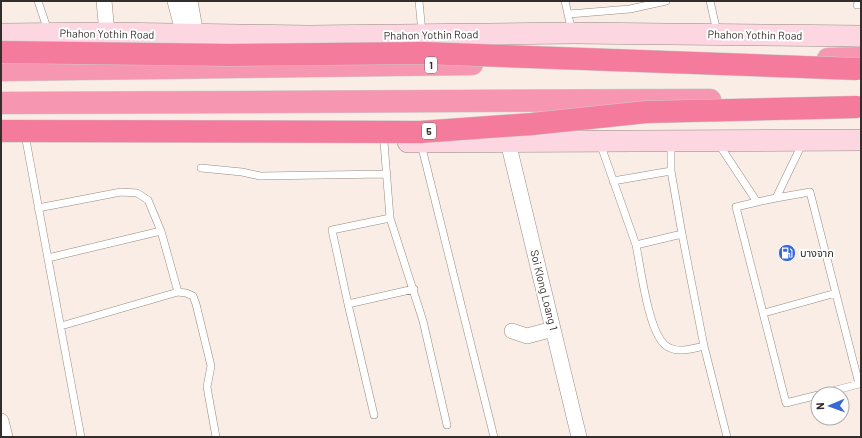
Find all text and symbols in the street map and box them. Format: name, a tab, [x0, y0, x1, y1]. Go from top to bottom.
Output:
street label: Phahon Yothin Road	[60, 26, 154, 41]
street label: Phahon Yothin Road	[384, 27, 478, 42]
street label: Phahon Yothin Road	[708, 27, 802, 42]
road number: 1	[425, 57, 437, 73]
road number: 5	[422, 123, 436, 139]
fuel station icon: บางจาก	[777, 243, 797, 263]
place label: บางจาก	[800, 246, 834, 259]
street label: Soi Klong Loang 1	[528, 248, 561, 331]
north arrow	[810, 386, 850, 426]
text: N	[813, 402, 826, 410]

